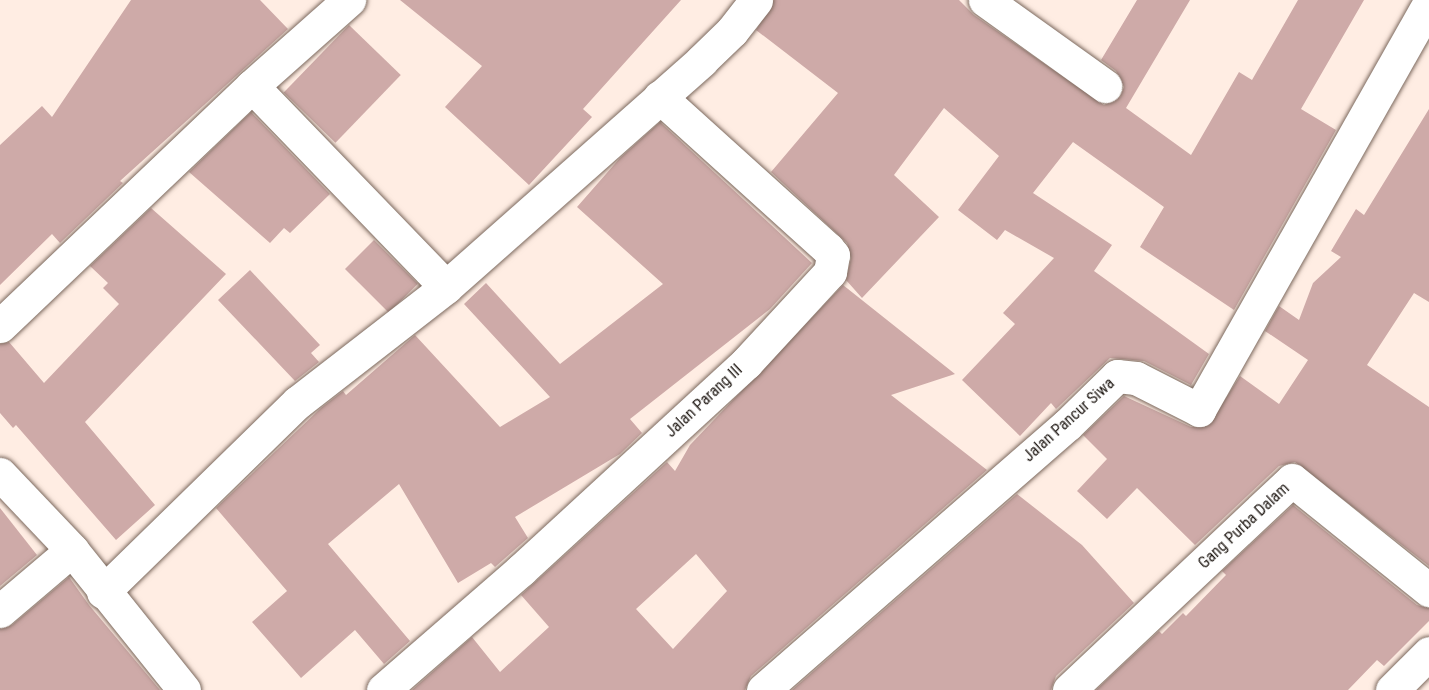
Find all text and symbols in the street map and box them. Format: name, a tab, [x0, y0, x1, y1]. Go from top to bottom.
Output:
street label: Jalan Parang III	[662, 361, 746, 441]
street label: Jalan Pancur Siwa	[1019, 374, 1119, 466]
street label: Gang Purba Dalam	[1195, 479, 1293, 573]

